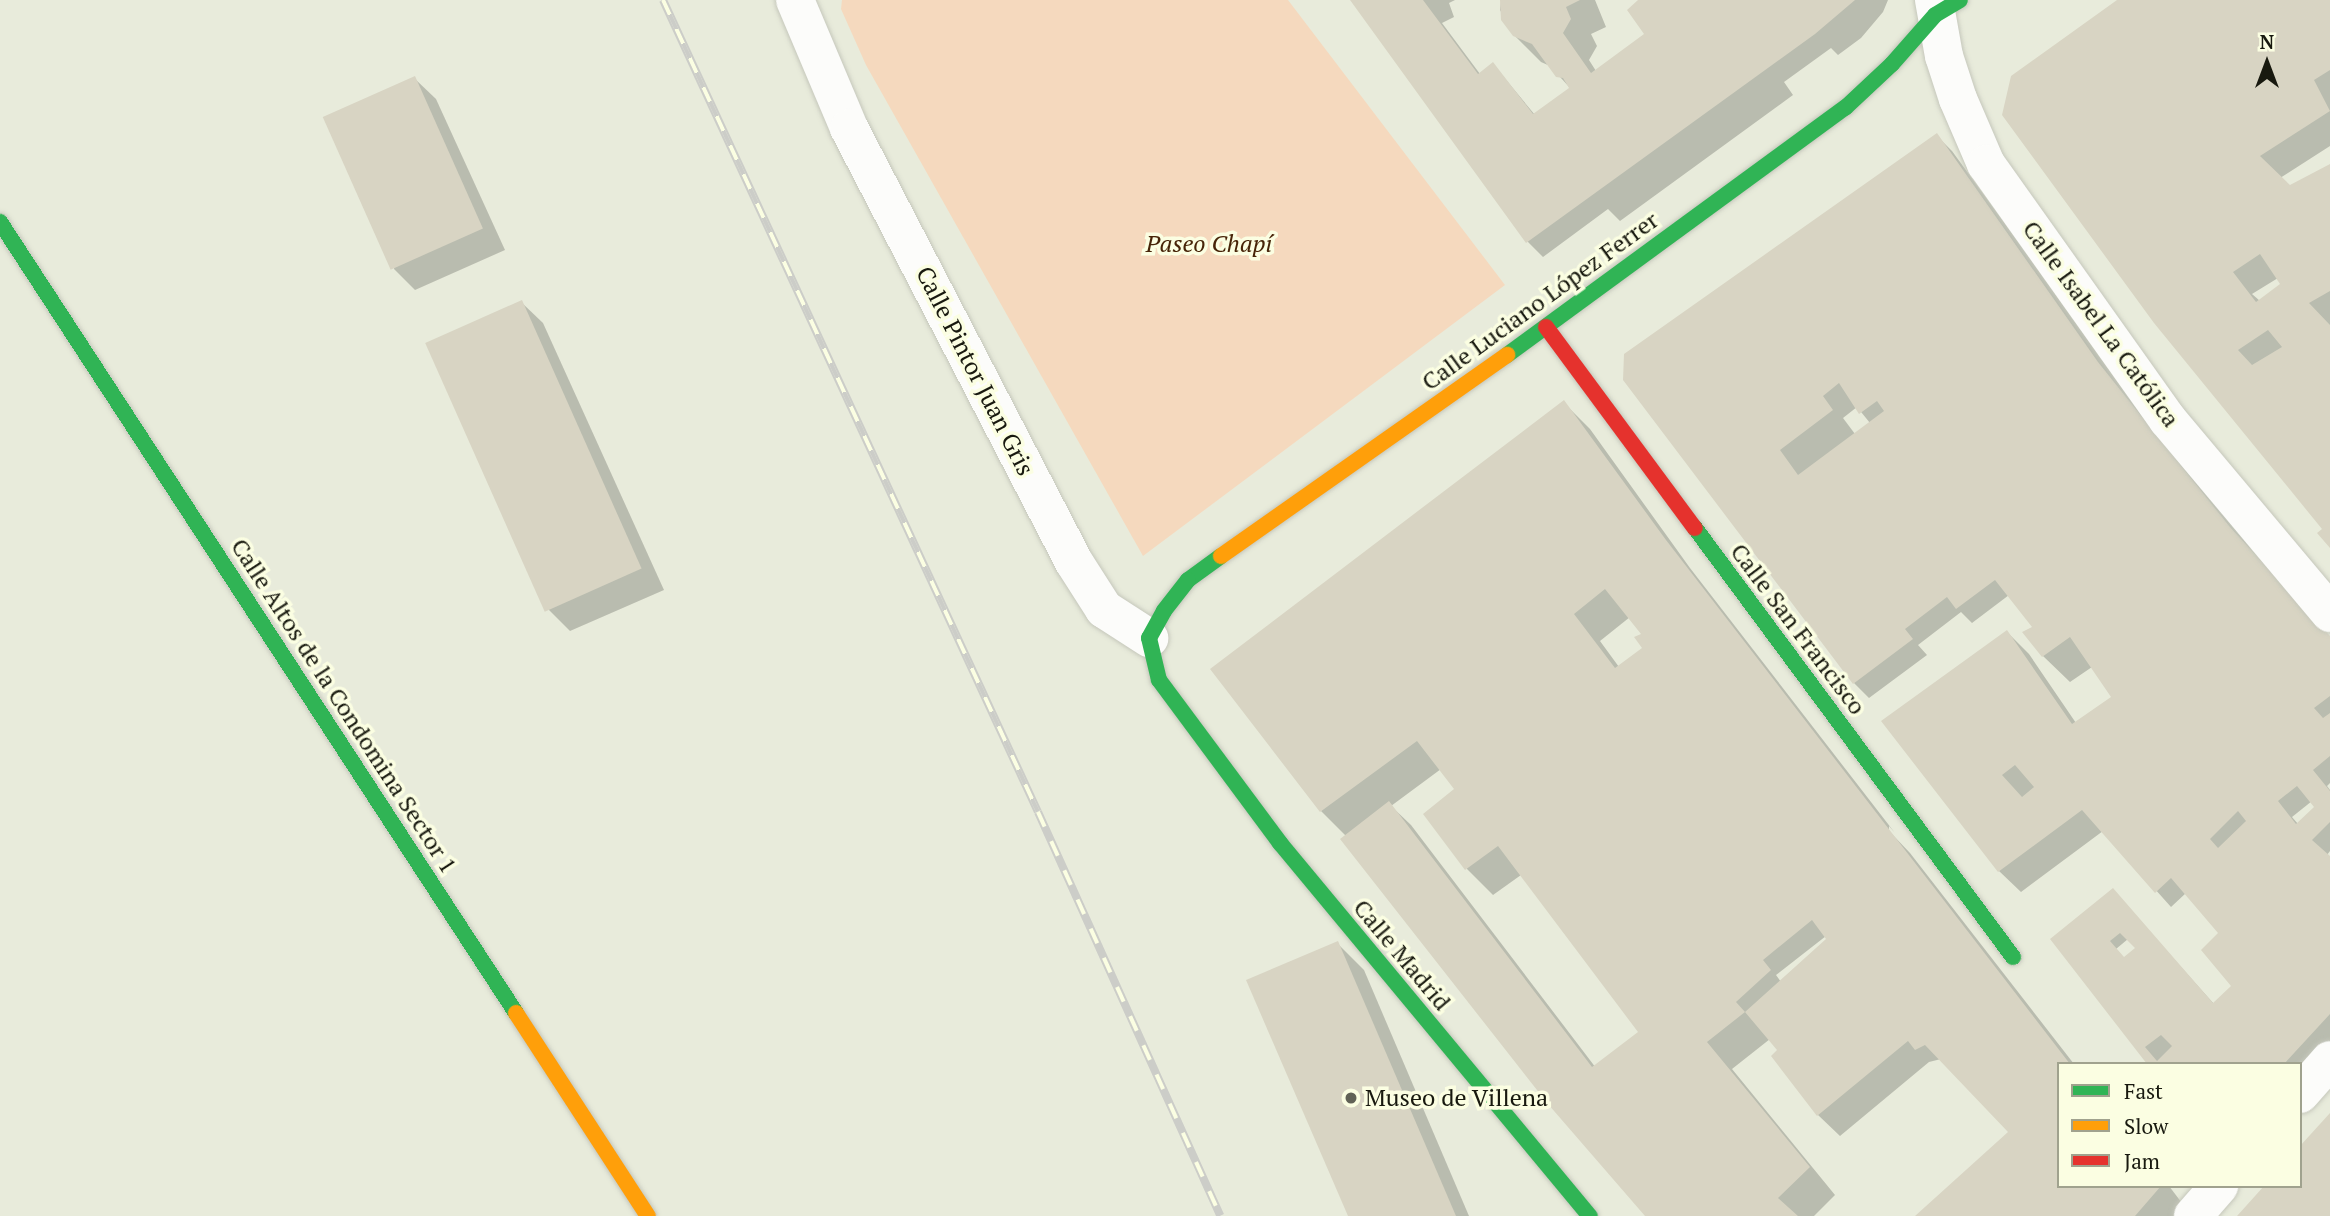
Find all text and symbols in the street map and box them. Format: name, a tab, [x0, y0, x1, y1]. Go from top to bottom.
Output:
north arrow	[2232, 28, 2302, 98]
text: N	[2260, 29, 2274, 54]
street label: Calle Luciano López Ferrer	[1416, 206, 1664, 396]
street label: Calle Isabel La Católica	[2017, 215, 2185, 433]
park label: Paseo Chapí	[1146, 230, 1272, 258]
street label: Calle Pintor Juan Gris	[910, 262, 1040, 480]
street label: Calle Altos de la Condomina Sector 1	[225, 533, 463, 879]
street label: Calle San Francisco	[1724, 538, 1872, 720]
street label: Calle Madrid	[1347, 894, 1457, 1016]
legend	[2057, 1062, 2302, 1188]
text: Fast	[2124, 1077, 2163, 1105]
place label: Museo de Villena	[1365, 1084, 1549, 1112]
marker: Museo de Villena	[1343, 1090, 1359, 1106]
text: Slow	[2124, 1112, 2168, 1140]
text: Jam	[2124, 1147, 2160, 1175]

